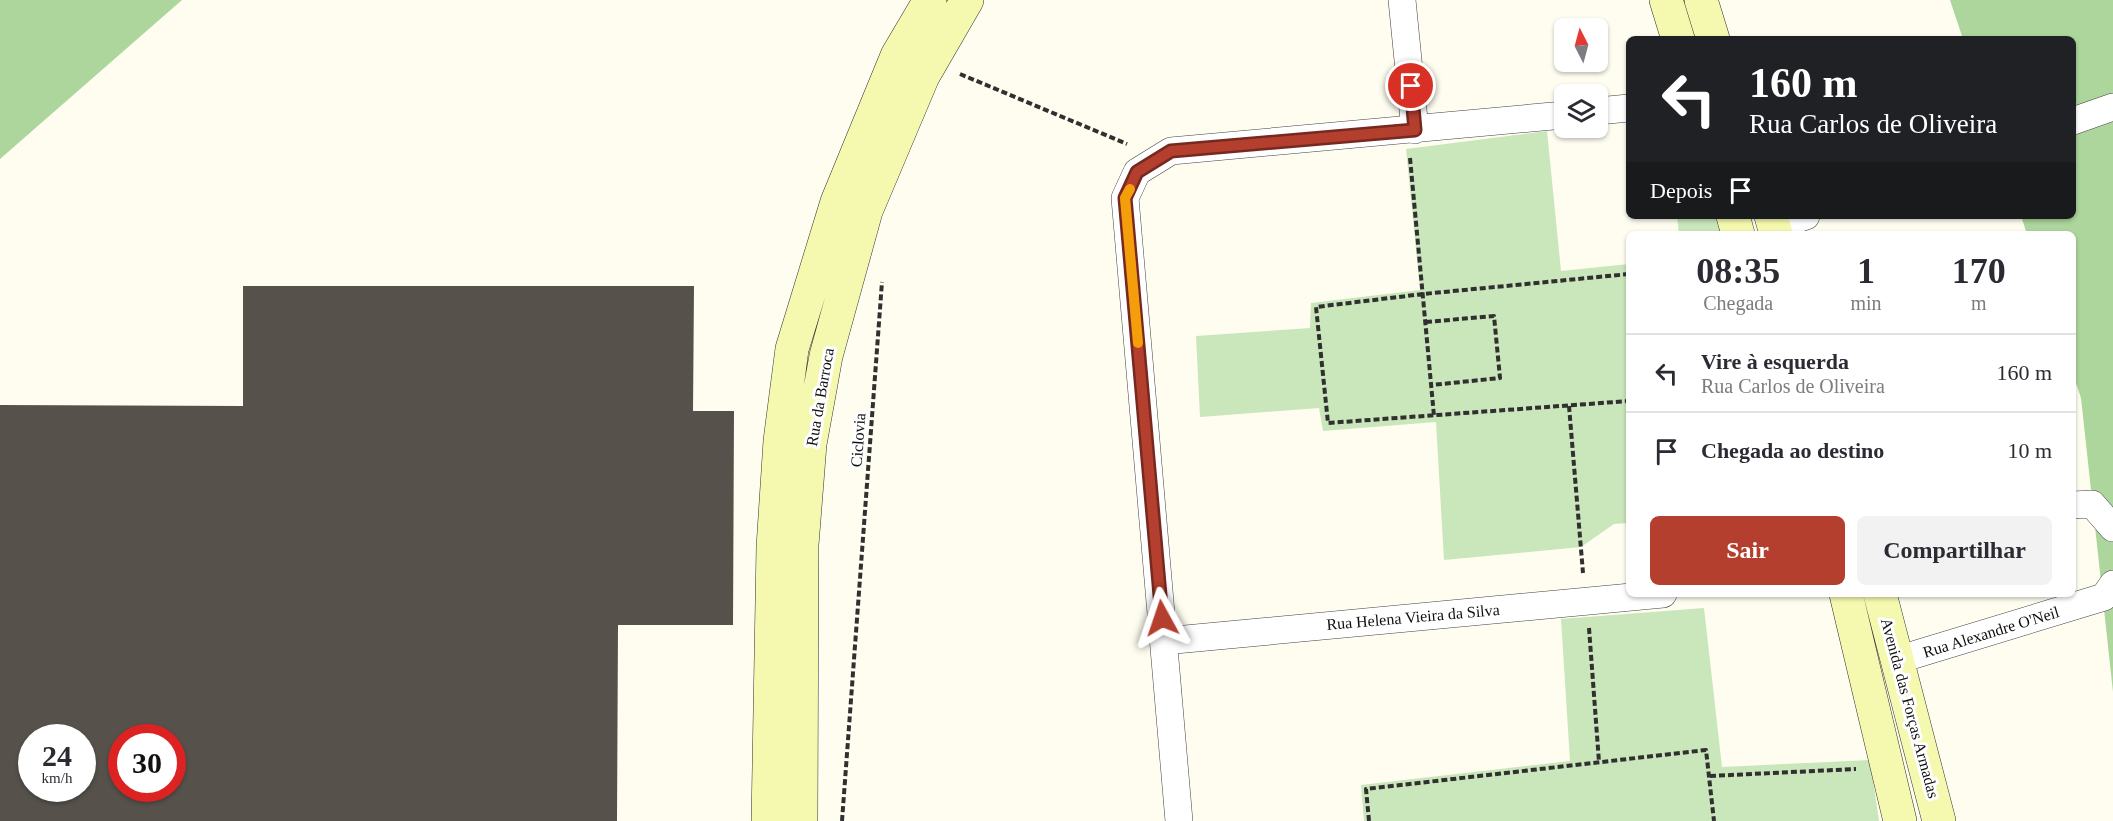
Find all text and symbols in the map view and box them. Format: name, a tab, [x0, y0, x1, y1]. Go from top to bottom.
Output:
north arrow	[1554, 18, 1608, 72]
map controls	[1554, 18, 1608, 138]
pin	[1385, 60, 1436, 111]
icon: left	[1650, 60, 1728, 138]
text: 160 m	[1749, 60, 1858, 106]
icon: arrive	[1394, 69, 1427, 102]
button: layers	[1554, 84, 1608, 138]
text: Rua Carlos de Oliveira	[1749, 109, 1997, 139]
icon: arrive	[1724, 174, 1757, 207]
text: Depois	[1650, 178, 1712, 203]
text: 08:35	[1696, 251, 1780, 291]
text: 1	[1857, 251, 1875, 291]
text: 170	[1952, 251, 2006, 291]
text: Chegada	[1703, 292, 1773, 314]
text: min	[1850, 292, 1882, 314]
text: m	[1971, 292, 1987, 314]
street label: Rua da Barroca	[803, 347, 837, 447]
text: Vire à esquerda	[1701, 349, 1849, 374]
icon: left	[1650, 357, 1683, 390]
text: 160 m	[1996, 360, 2052, 385]
text: Rua Carlos de Oliveira	[1701, 375, 1885, 397]
street label: Ciclovia	[848, 412, 868, 468]
icon: arrive	[1650, 435, 1683, 468]
text: Chegada ao destino	[1701, 438, 1884, 463]
text: 10 m	[2007, 438, 2052, 463]
button: Sair	[1650, 516, 1845, 585]
button: Compartilhar	[1857, 516, 2052, 585]
position arrow	[1130, 586, 1194, 650]
street label: Rua Helena Vieira da Silva	[1326, 601, 1500, 633]
street label: Rua Alexandre O'Neil	[1921, 603, 2062, 661]
street label: Avenida das Forças Armadas	[1877, 616, 1942, 800]
speed limit sign: 30	[108, 724, 186, 802]
text: 24	[42, 739, 72, 772]
text: km/h	[42, 770, 72, 786]

